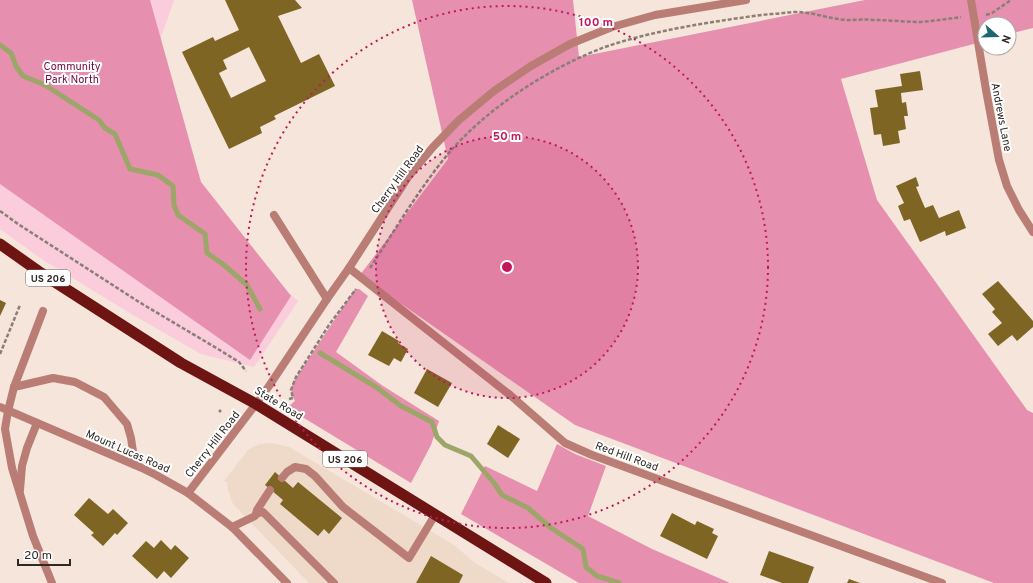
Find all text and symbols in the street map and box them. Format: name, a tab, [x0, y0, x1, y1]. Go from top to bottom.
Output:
text: 100 m	[579, 15, 613, 31]
north arrow	[977, 16, 1017, 56]
text: N	[998, 33, 1013, 45]
park label: Community Park North	[43, 60, 101, 87]
street label: Andrews Lane	[987, 82, 1015, 153]
text: 50 m	[493, 129, 521, 145]
street label: Cherry Hill Road	[368, 143, 427, 216]
centre of rings	[500, 260, 514, 274]
road number: US 206	[26, 270, 70, 286]
street label: State Road	[252, 384, 305, 424]
street label: Cherry Hill Road	[182, 408, 243, 481]
street label: Mount Lucas Road	[83, 427, 172, 477]
street label: Red Hill Road	[593, 439, 660, 475]
road number: US 206	[323, 451, 367, 467]
scale bar	[18, 541, 70, 567]
text: 20 m	[24, 548, 52, 564]

